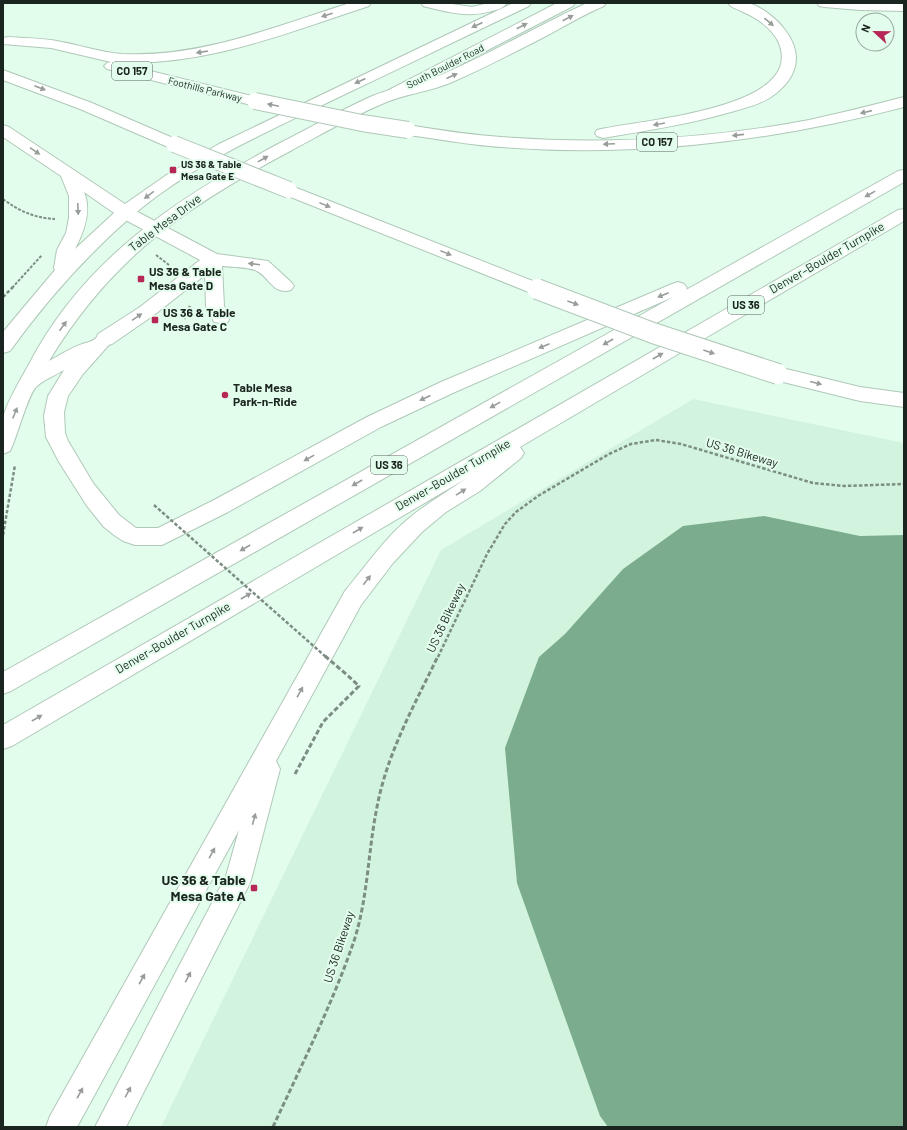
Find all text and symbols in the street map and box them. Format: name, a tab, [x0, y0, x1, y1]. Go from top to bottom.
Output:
one-way arrow	[320, 12, 332, 18]
north arrow	[855, 12, 895, 52]
one-way arrow	[563, 15, 574, 21]
one-way arrow	[764, 17, 774, 26]
one-way arrow	[472, 22, 483, 28]
text: N	[858, 22, 873, 34]
one-way arrow	[517, 23, 528, 30]
street label: South Boulder Road	[404, 41, 486, 91]
one-way arrow	[196, 49, 208, 55]
road number: CO 157	[112, 62, 152, 80]
one-way arrow	[446, 73, 458, 79]
street label: Foothills Parkway	[167, 74, 243, 104]
one-way arrow	[354, 78, 365, 84]
one-way arrow	[34, 86, 46, 92]
one-way arrow	[267, 101, 279, 107]
one-way arrow	[860, 110, 872, 116]
one-way arrow	[653, 121, 665, 127]
one-way arrow	[732, 132, 744, 138]
road number: CO 157	[637, 133, 677, 151]
one-way arrow	[603, 141, 615, 148]
one-way arrow	[30, 147, 40, 155]
one-way arrow	[257, 155, 269, 162]
place label: US 36 & Table Mesa Gate E	[181, 158, 242, 182]
marker: US 36 & Table Mesa Gate E	[168, 165, 178, 175]
street label: Table Mesa Drive	[126, 190, 203, 254]
one-way arrow	[864, 190, 876, 197]
one-way arrow	[144, 191, 155, 199]
one-way arrow	[320, 202, 332, 208]
one-way arrow	[75, 203, 81, 216]
street label: Denver–Boulder Turnpike	[767, 219, 886, 296]
one-way arrow	[440, 250, 451, 256]
one-way arrow	[248, 261, 260, 267]
place label: US 36 & Table Mesa Gate D	[149, 264, 222, 292]
marker: US 36 & Table Mesa Gate D	[136, 274, 146, 284]
one-way arrow	[658, 292, 669, 298]
road number: US 36	[728, 296, 764, 314]
one-way arrow	[568, 301, 580, 307]
place label: US 36 & Table Mesa Gate C	[163, 305, 236, 333]
one-way arrow	[132, 314, 143, 321]
marker: US 36 & Table Mesa Gate C	[150, 315, 160, 325]
one-way arrow	[59, 321, 67, 331]
one-way arrow	[603, 338, 614, 345]
one-way arrow	[538, 343, 549, 349]
one-way arrow	[703, 349, 715, 355]
one-way arrow	[652, 353, 664, 360]
place label: Table Mesa Park-n-Ride	[233, 380, 297, 408]
one-way arrow	[810, 381, 822, 387]
marker: Table Mesa Park-n-Ride	[220, 390, 230, 400]
one-way arrow	[419, 395, 430, 401]
one-way arrow	[489, 402, 501, 409]
one-way arrow	[13, 406, 19, 418]
street label: US 36 Bikeway	[705, 434, 780, 470]
street label: Denver–Boulder Turnpike	[393, 436, 512, 513]
one-way arrow	[303, 454, 315, 461]
road number: US 36	[371, 456, 407, 474]
one-way arrow	[351, 479, 363, 486]
one-way arrow	[455, 489, 467, 496]
one-way arrow	[352, 527, 364, 534]
one-way arrow	[239, 544, 251, 551]
one-way arrow	[362, 575, 371, 586]
street label: US 36 Bikeway	[423, 580, 467, 654]
one-way arrow	[241, 592, 251, 600]
street label: Denver–Boulder Turnpike	[113, 599, 232, 676]
one-way arrow	[297, 686, 304, 698]
one-way arrow	[31, 715, 43, 722]
one-way arrow	[251, 813, 257, 825]
one-way arrow	[209, 847, 215, 859]
place label: US 36 & Table Mesa Gate A	[161, 871, 247, 904]
marker: US 36 & Table Mesa Gate A	[249, 883, 259, 893]
street label: US 36 Bikeway	[320, 909, 356, 984]
one-way arrow	[185, 971, 191, 983]
one-way arrow	[139, 973, 146, 985]
one-way arrow	[76, 1087, 83, 1099]
one-way arrow	[125, 1087, 132, 1098]

